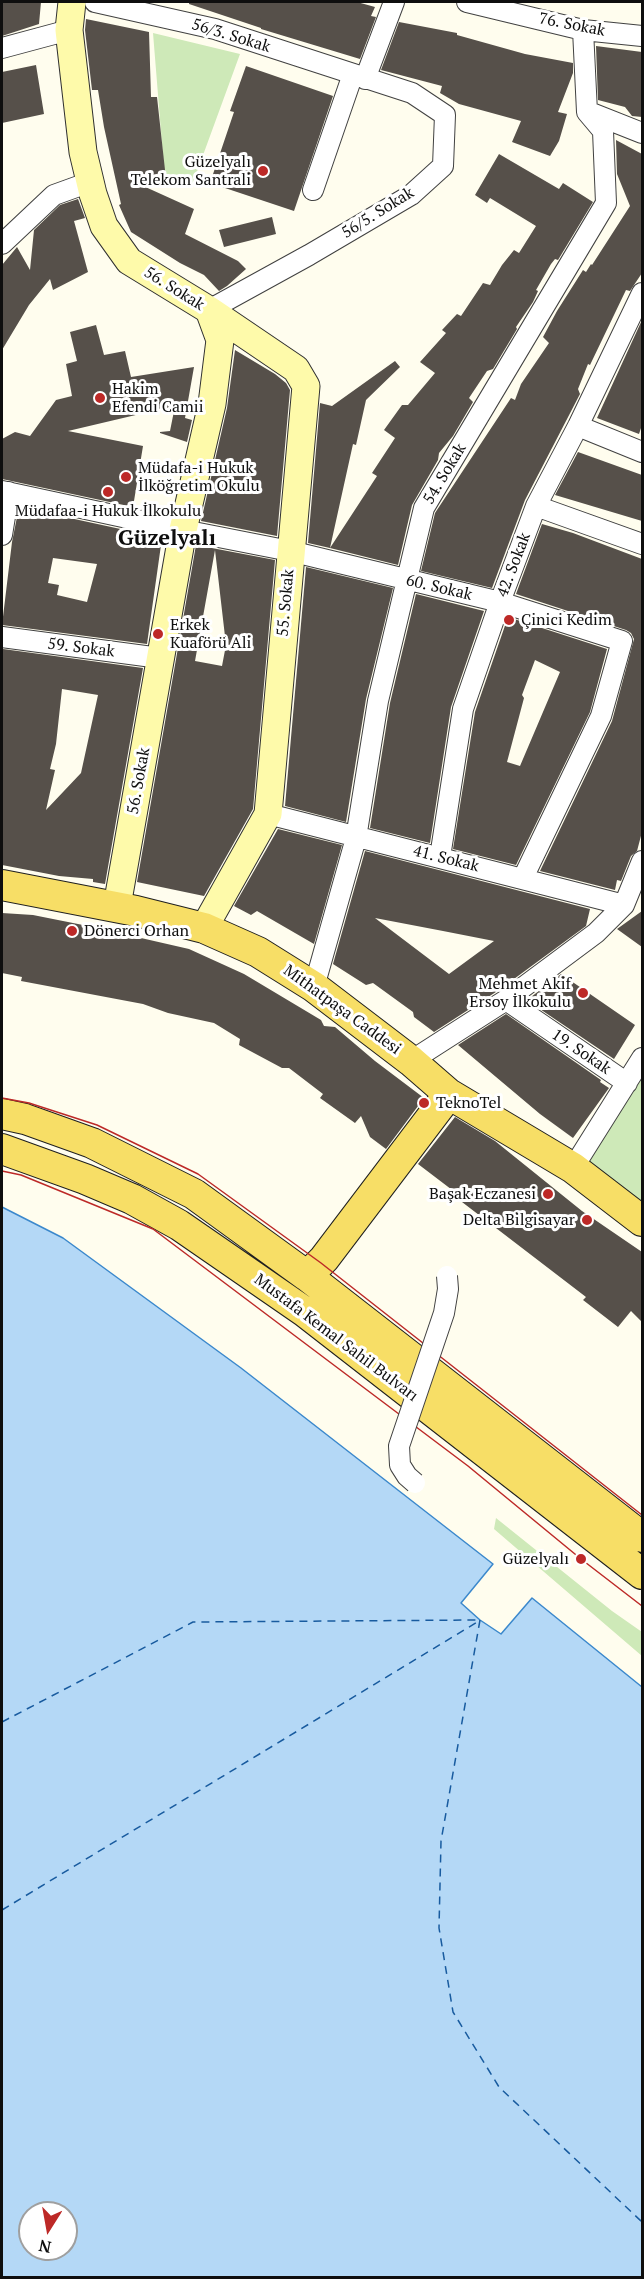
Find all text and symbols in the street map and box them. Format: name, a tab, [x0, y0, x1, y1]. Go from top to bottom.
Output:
street label: 76. Sokak	[537, 9, 607, 41]
street label: 56/3. Sokak	[189, 15, 273, 57]
place label: Güzelyalı Telekom Santrali	[131, 152, 251, 190]
marker: Güzelyalı Telekom Santrali	[256, 164, 270, 178]
street label: 56/5. Sokak	[338, 183, 418, 243]
street label: 56. Sokak	[140, 263, 208, 315]
place label: Hakim Efendi Camii	[112, 379, 203, 417]
marker: Hakim Efendi Camii	[93, 391, 107, 405]
street label: 54. Sokak	[419, 440, 471, 508]
place label: Müdafa-i Hukuk İlköğretim Okulu	[138, 458, 260, 496]
marker: Müdafa-i Hukuk İlköğretim Okulu	[119, 470, 133, 484]
marker: Müdafaa-i Hukuk İlkokulu	[101, 485, 115, 499]
place label: Müdafaa-i Hukuk İlkokulu	[15, 501, 201, 521]
district label: Güzelyalı	[118, 526, 216, 552]
street label: 42. Sokak	[493, 530, 535, 600]
street label: 55. Sokak	[273, 569, 299, 637]
street label: 60. Sokak	[404, 571, 474, 605]
place label: Çinici Kedim	[521, 610, 612, 630]
marker: Çinici Kedim	[502, 613, 516, 627]
place label: Erkek Kuaförü Ali	[170, 615, 251, 653]
marker: Erkek Kuaförü Ali	[151, 627, 165, 641]
street label: 59. Sokak	[46, 634, 116, 662]
street label: 56. Sokak	[124, 746, 154, 816]
street label: 41. Sokak	[411, 842, 481, 876]
place label: Dönerci Orhan	[84, 921, 189, 941]
marker: Dönerci Orhan	[65, 924, 79, 938]
street label: Mithatpaşa Caddesi	[280, 961, 404, 1059]
place label: Mehmet Akif Ersoy İlkokulu	[469, 974, 571, 1012]
marker: Mehmet Akif Ersoy İlkokulu	[576, 986, 590, 1000]
street label: 19. Sokak	[548, 1025, 614, 1079]
place label: TeknoTel	[436, 1093, 501, 1113]
marker: TeknoTel	[417, 1096, 431, 1110]
place label: Başak Eczanesi	[429, 1184, 536, 1204]
marker: Başak Eczanesi	[541, 1187, 555, 1201]
place label: Delta Bilgisayar	[463, 1210, 575, 1230]
marker: Delta Bilgisayar	[580, 1213, 594, 1227]
street label: Mustafa Kemal Sahil Bulvarı	[250, 1270, 422, 1406]
place label: Güzelyalı	[503, 1549, 569, 1569]
marker: Güzelyalı	[574, 1552, 588, 1566]
north arrow	[18, 2201, 78, 2261]
text: N	[37, 2235, 53, 2259]

